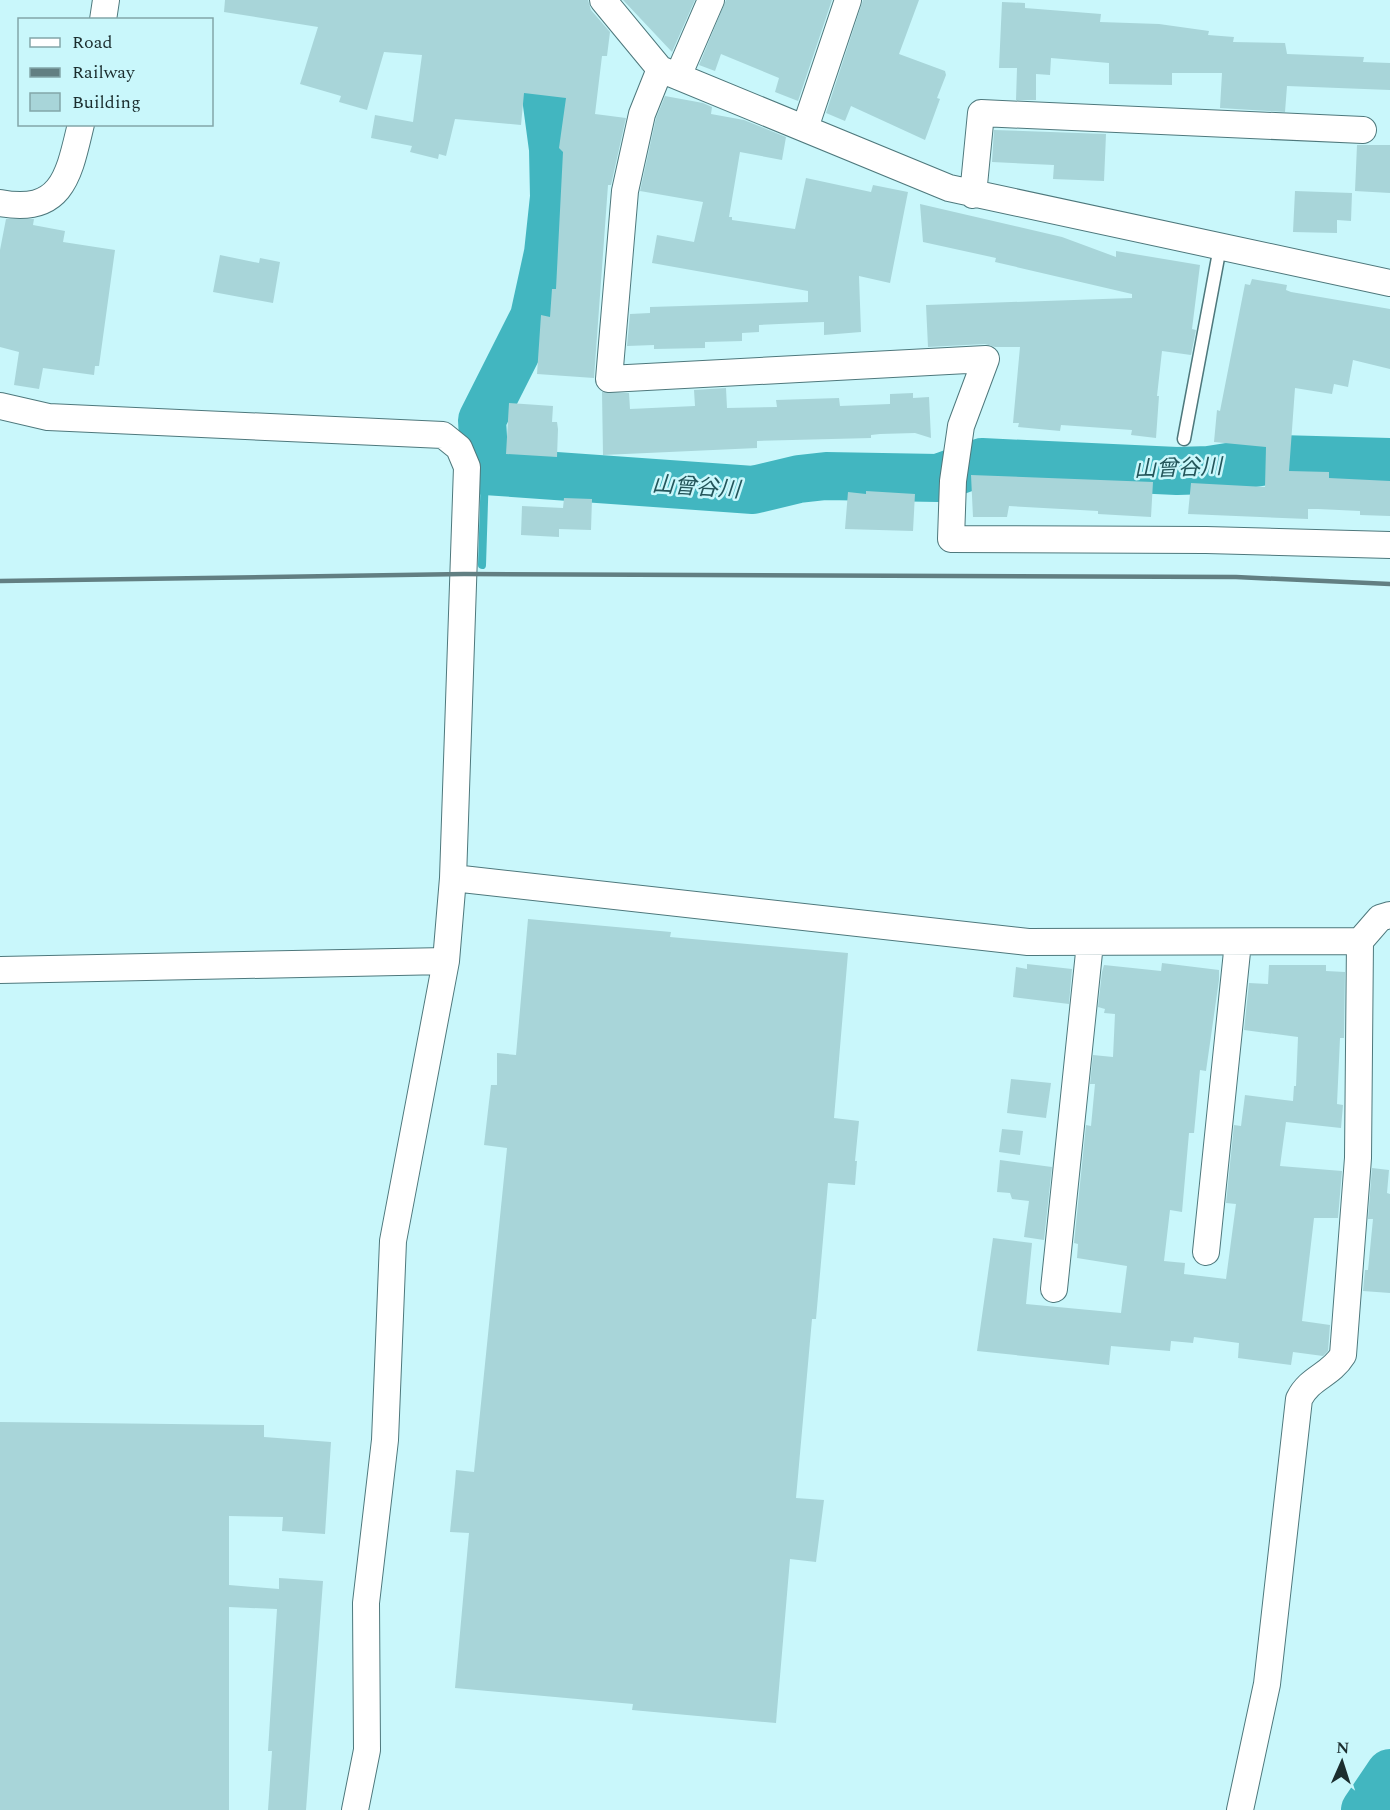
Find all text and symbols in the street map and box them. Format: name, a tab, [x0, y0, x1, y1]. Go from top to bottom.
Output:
legend	[18, 18, 213, 126]
text: Road	[72, 29, 113, 56]
text: Railway	[72, 59, 136, 86]
text: Building	[72, 89, 141, 116]
water label: 山曾谷川	[1133, 450, 1225, 487]
water label: 山曾谷川	[651, 468, 743, 507]
north arrow	[1312, 1732, 1372, 1792]
text: N	[1336, 1736, 1350, 1760]

